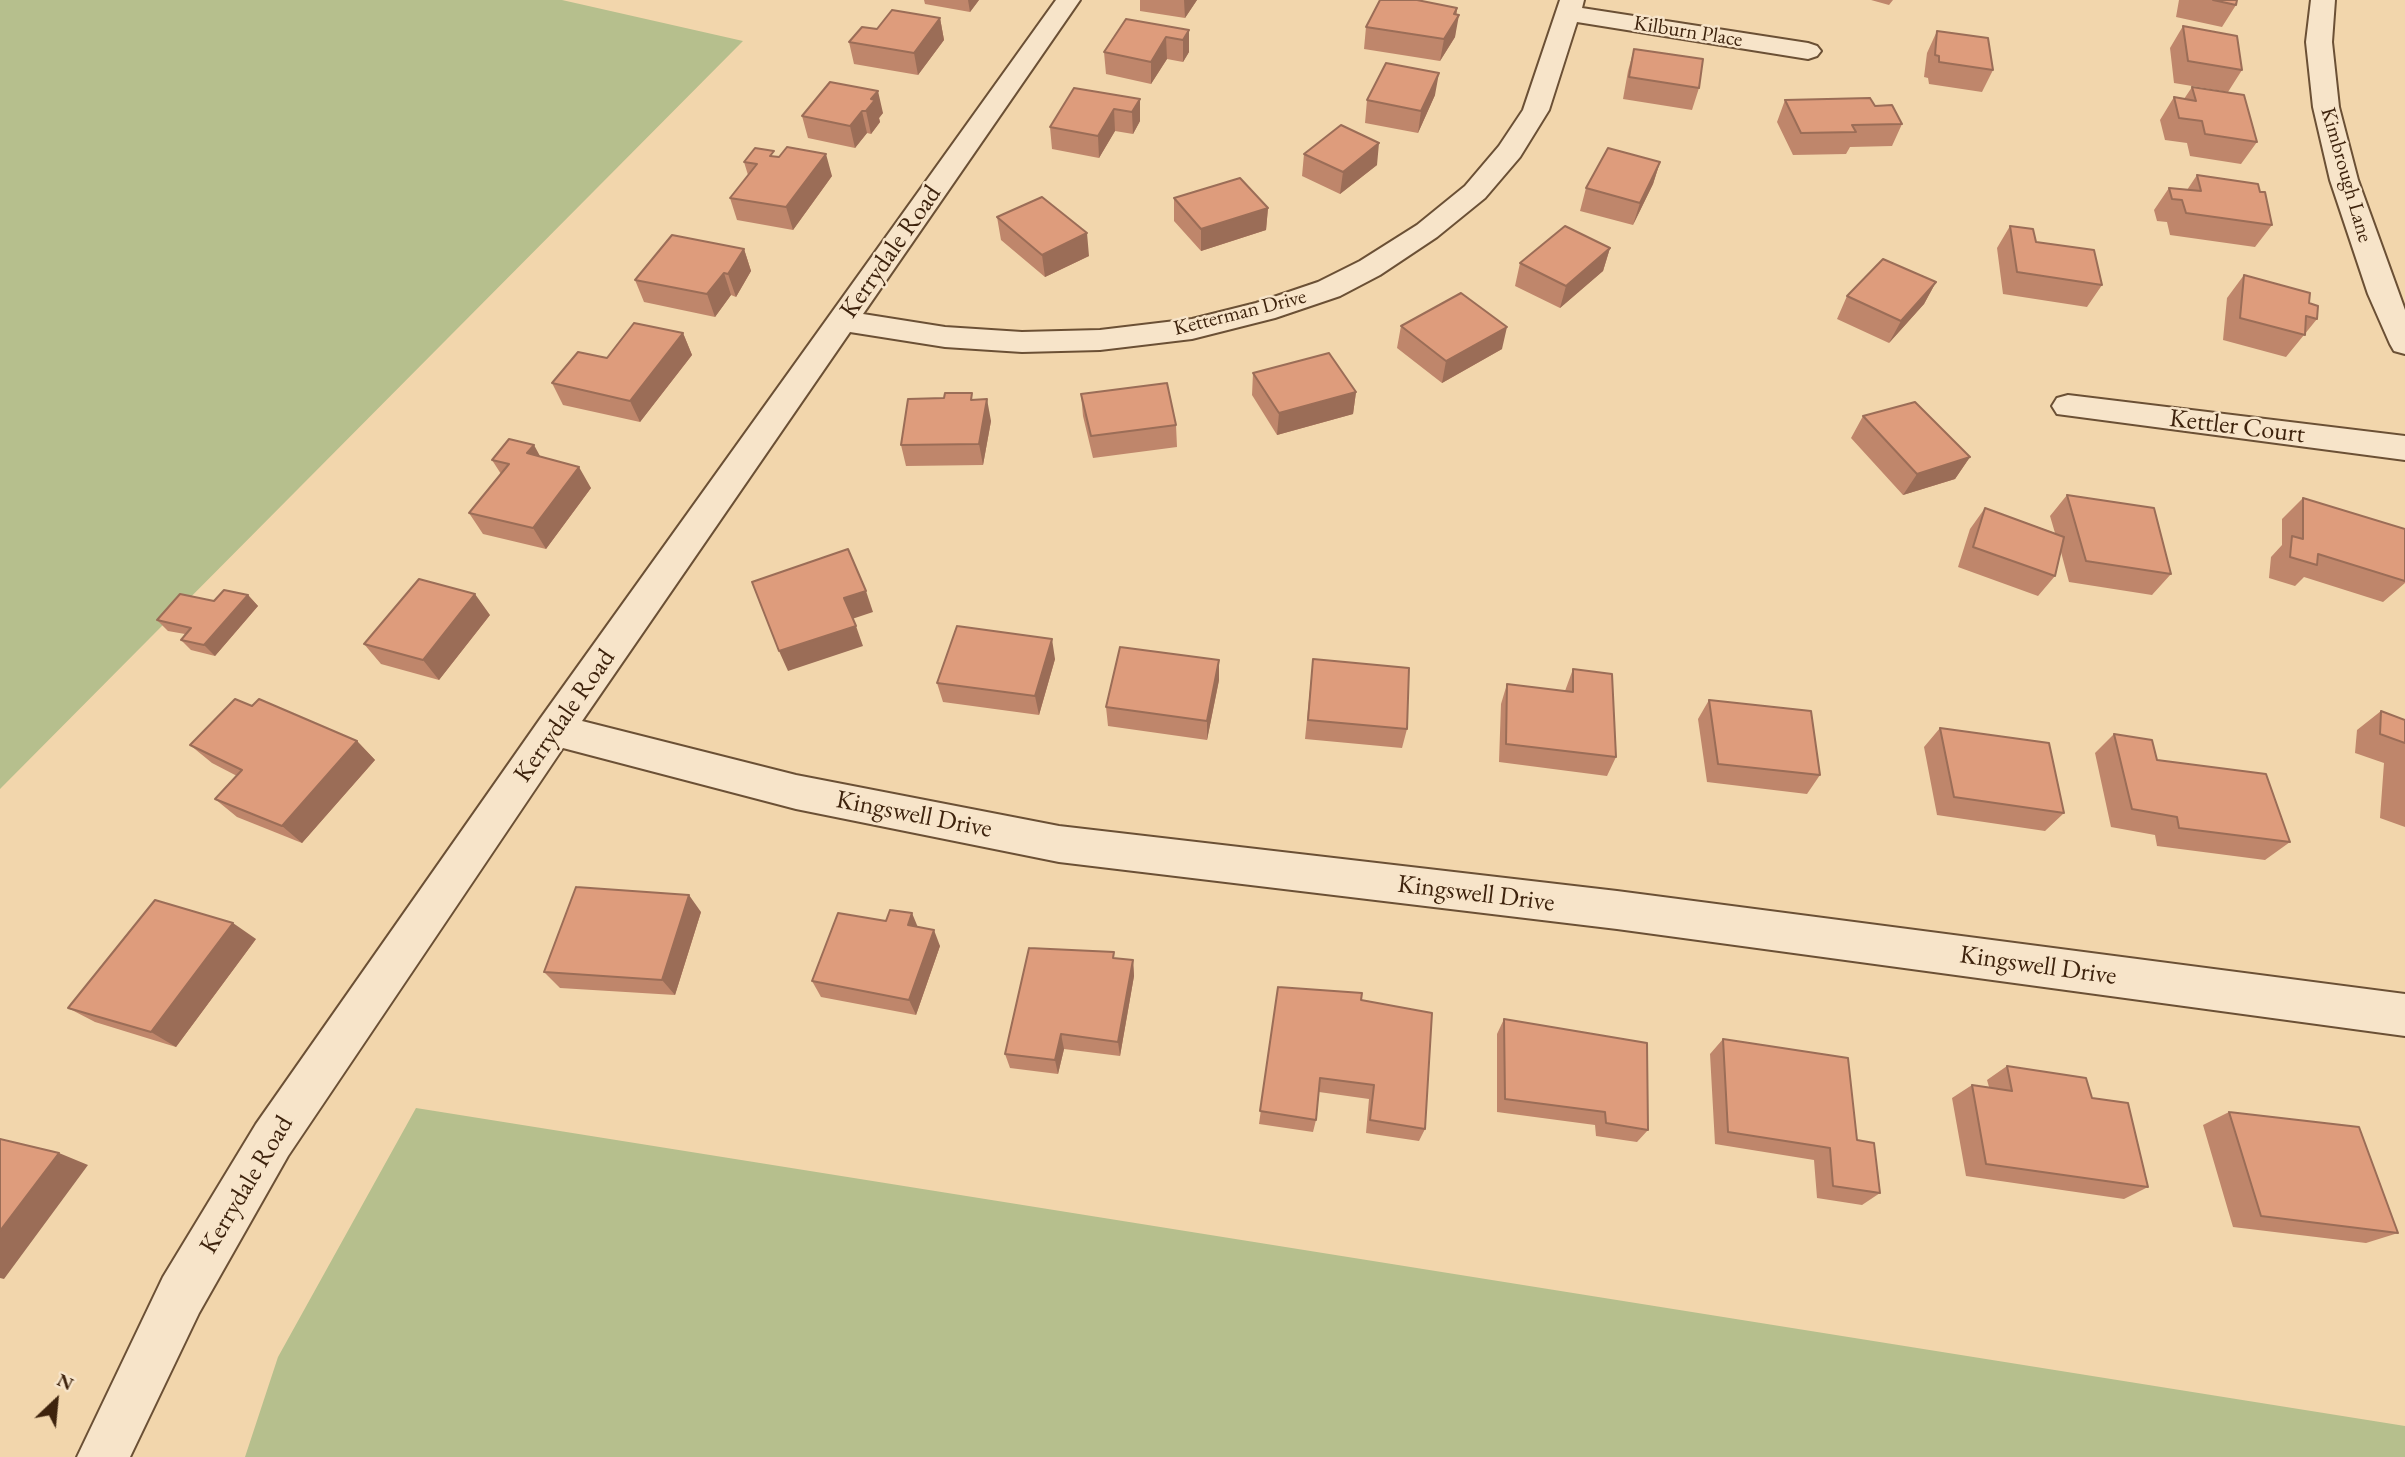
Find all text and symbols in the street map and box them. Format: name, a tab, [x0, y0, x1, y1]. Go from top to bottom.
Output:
street label: Kilburn Place	[1632, 11, 1744, 53]
street label: Kimbrough Lane	[2315, 105, 2377, 245]
street label: Kerrydale Road	[834, 179, 948, 325]
street label: Ketterman Drive	[1171, 284, 1309, 342]
street label: Kettler Court	[2167, 403, 2307, 451]
street label: Kerrydale Road	[508, 643, 622, 789]
street label: Kingswell Drive	[833, 785, 995, 845]
street label: Kingswell Drive	[1396, 869, 1556, 919]
street label: Kingswell Drive	[1958, 940, 2118, 992]
street label: Kerrydale Road	[194, 1110, 300, 1260]
north arrow	[21, 1366, 91, 1436]
text: N	[53, 1367, 78, 1396]

